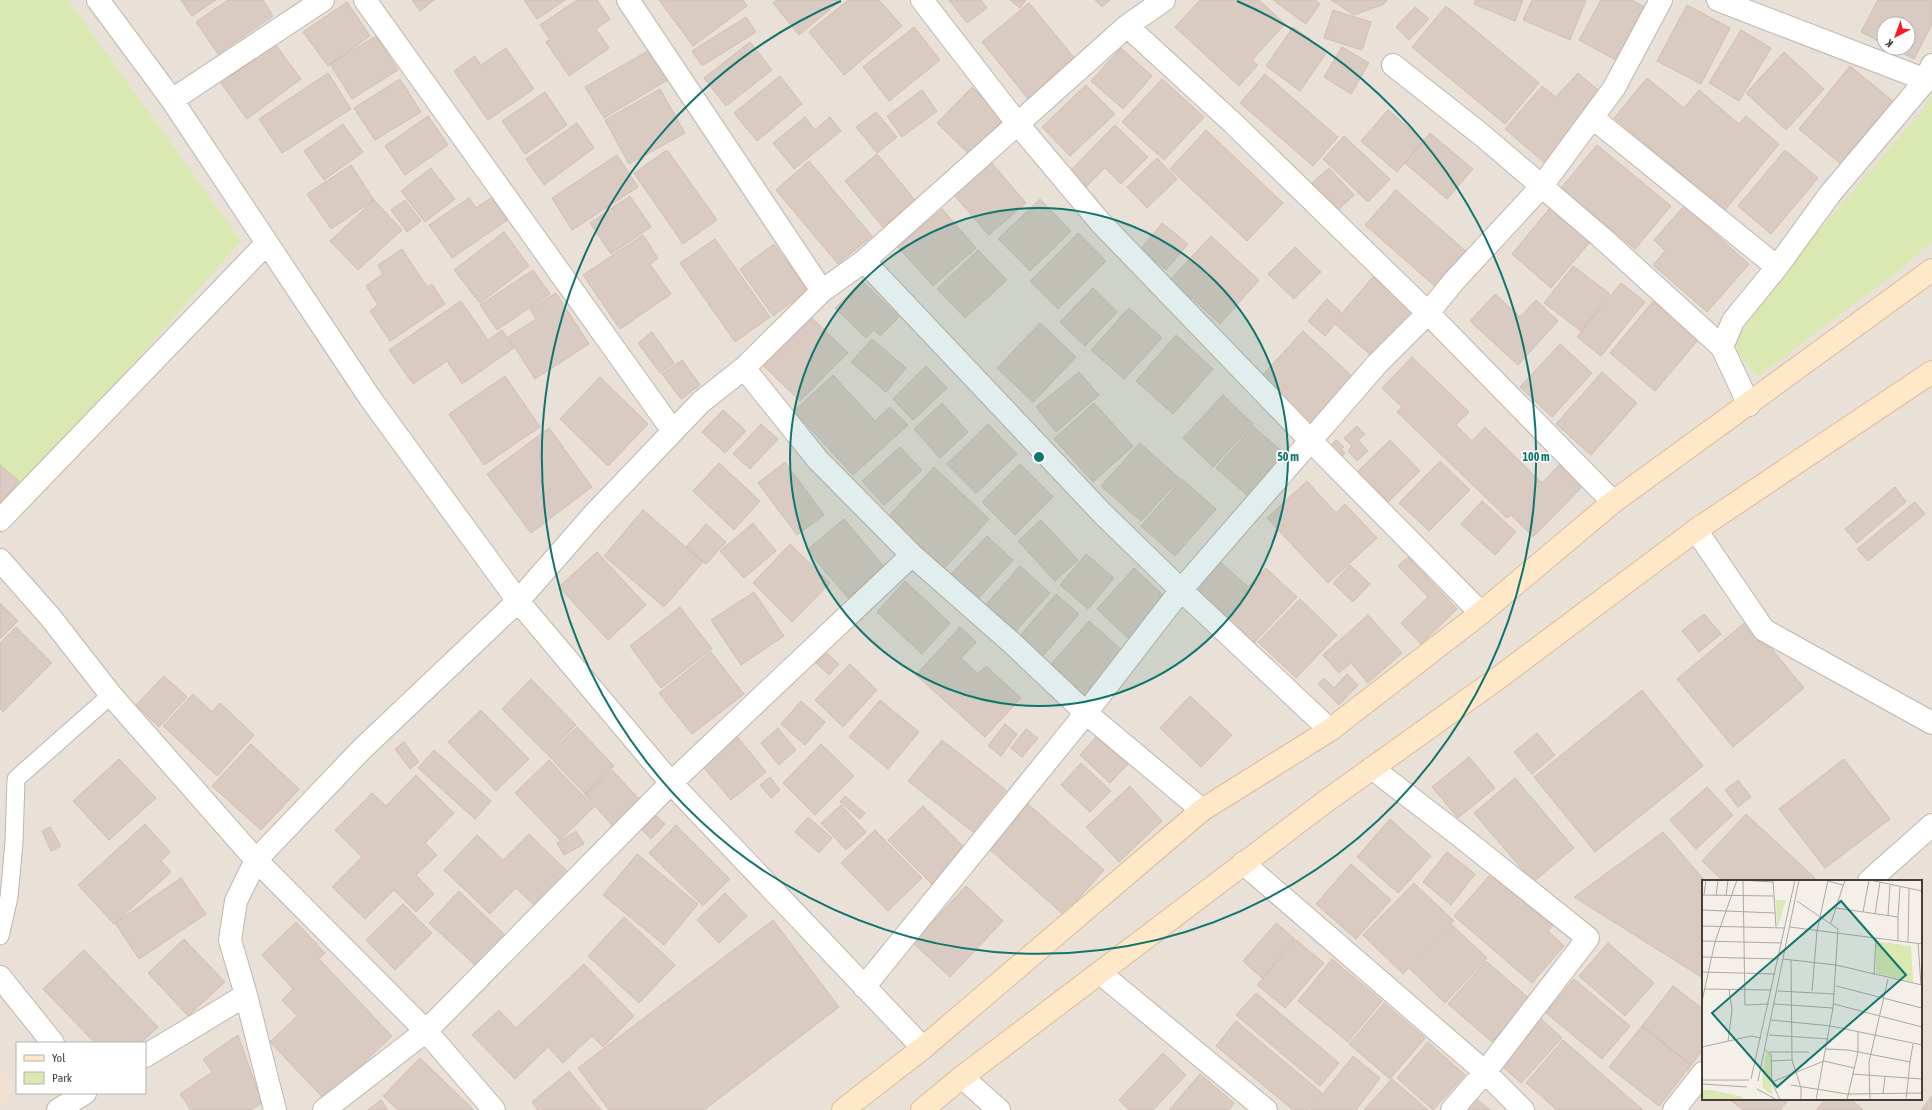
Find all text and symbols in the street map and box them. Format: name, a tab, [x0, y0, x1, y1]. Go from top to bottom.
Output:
north arrow	[1876, 16, 1916, 56]
text: K	[1883, 37, 1895, 50]
centre of rings	[1032, 450, 1046, 464]
text: 50 m	[1277, 450, 1299, 464]
text: 100 m	[1522, 450, 1550, 464]
inset map	[1702, 880, 1922, 1100]
legend	[16, 1042, 146, 1094]
text: Yol	[52, 1051, 66, 1065]
text: Park	[52, 1071, 73, 1085]

